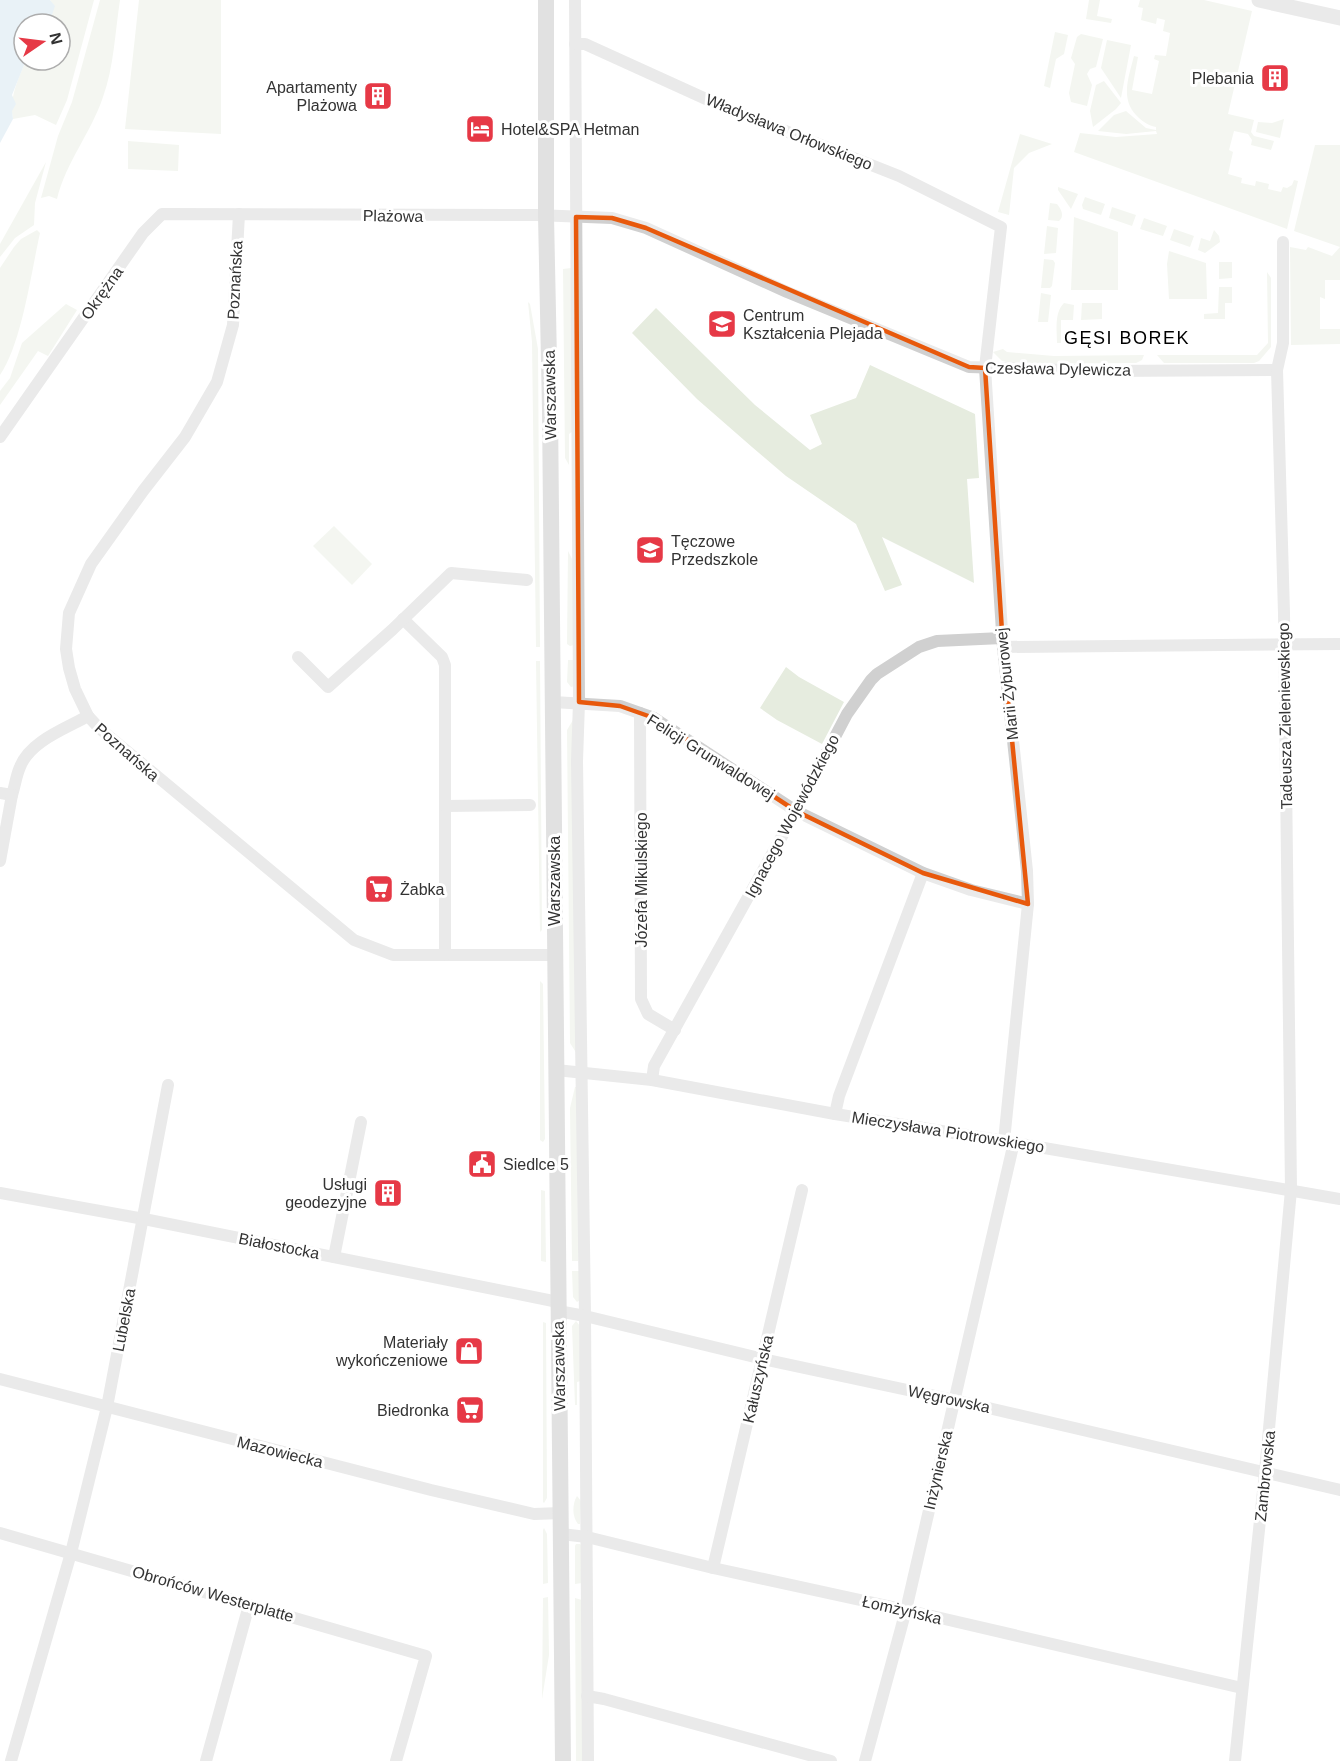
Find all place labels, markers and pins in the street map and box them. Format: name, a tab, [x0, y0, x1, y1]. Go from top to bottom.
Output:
building icon: Plebania	[1259, 62, 1291, 94]
place label: Plebania	[1192, 70, 1254, 87]
place label: Apartamenty Plażowa	[266, 79, 357, 114]
building icon: Apartamenty Plażowa	[362, 80, 394, 112]
hotel icon: Hotel&SPA Hetman	[464, 113, 496, 145]
place label: Hotel&SPA Hetman	[501, 121, 639, 138]
place label: Centrum Kształcenia Plejada	[743, 307, 883, 342]
school or university icon: Centrum Kształcenia Plejada	[706, 308, 738, 340]
place label: Tęczowe Przedszkole	[671, 533, 758, 568]
school or university icon: Tęczowe Przedszkole	[634, 534, 666, 566]
supermarket icon: Żabka	[363, 873, 395, 905]
place label: Żabka	[400, 880, 445, 898]
public building icon: Siedlce 5	[466, 1148, 498, 1180]
place label: Siedlce 5	[503, 1156, 569, 1173]
place label: Usługi geodezyjne	[285, 1176, 367, 1211]
building icon: Usługi geodezyjne	[372, 1177, 404, 1209]
place label: Materiały wykończeniowe	[335, 1334, 448, 1369]
shop icon: Materiały wykończeniowe	[453, 1335, 485, 1367]
supermarket icon: Biedronka	[454, 1394, 486, 1426]
place label: Biedronka	[377, 1402, 449, 1419]

